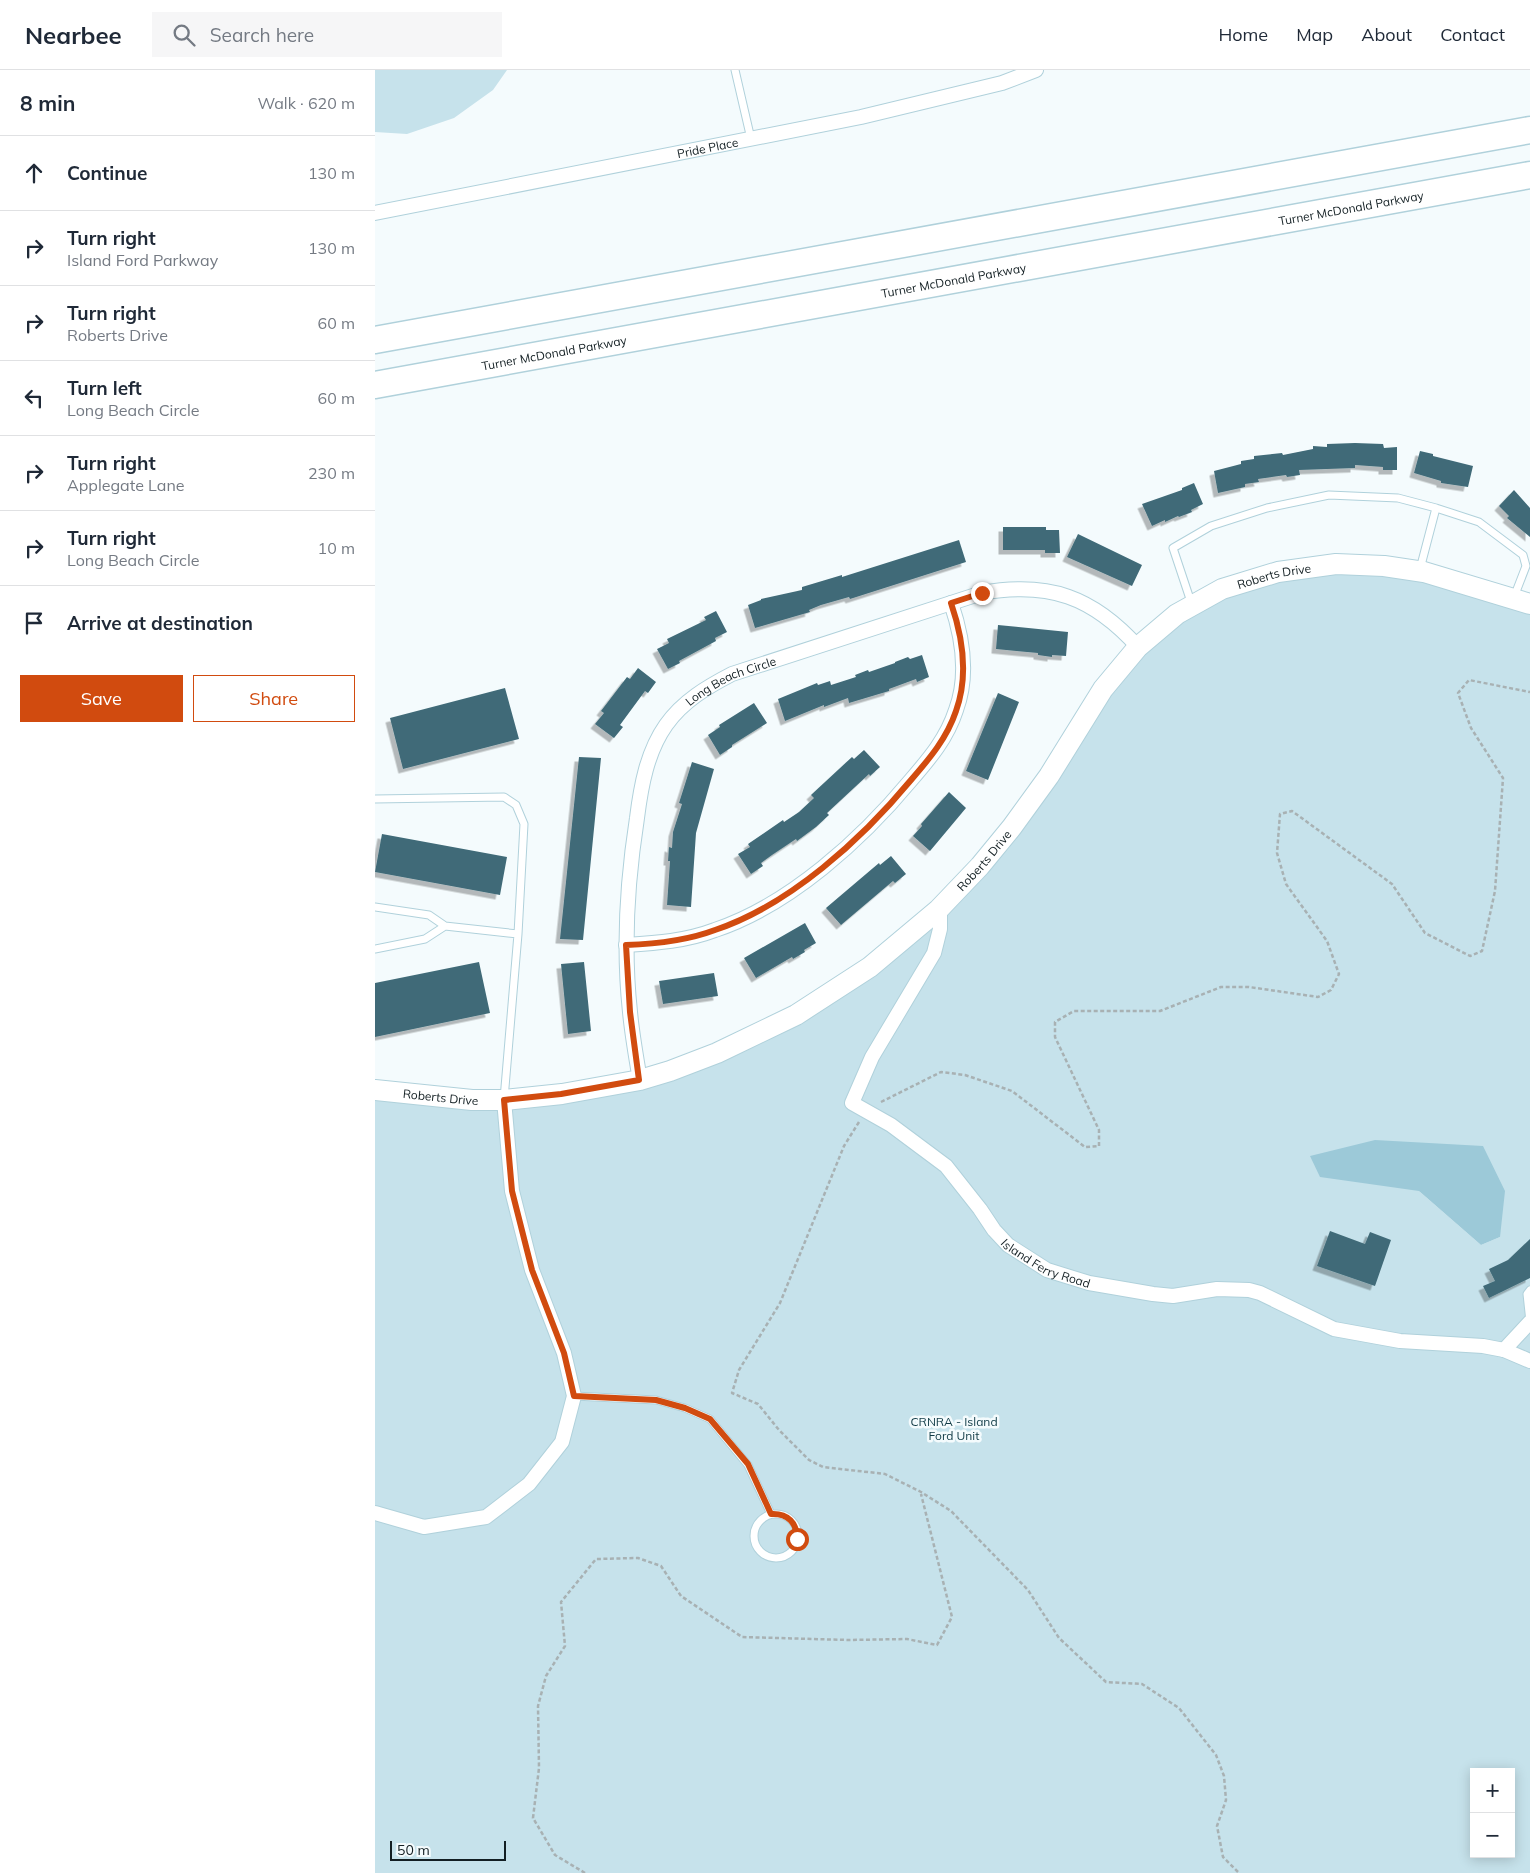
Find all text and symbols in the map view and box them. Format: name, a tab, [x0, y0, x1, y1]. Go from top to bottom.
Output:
search box	[152, 12, 502, 57]
text: Nearbee	[25, 20, 122, 50]
icon: search	[170, 21, 198, 49]
text: Search here	[210, 23, 314, 47]
text: Home	[1218, 23, 1268, 46]
text: Map	[1296, 23, 1333, 46]
text: About	[1361, 23, 1412, 46]
text: Contact	[1440, 23, 1505, 46]
text: 8 min	[20, 90, 75, 116]
text: Walk · 620 m	[257, 93, 355, 113]
street label: Pride Place	[676, 134, 739, 161]
icon: ahead	[20, 159, 48, 187]
text: Continue	[67, 161, 147, 185]
text: 130 m	[308, 163, 355, 183]
street label: Turner McDonald Parkway	[1277, 187, 1425, 228]
text: Turn right	[67, 226, 156, 250]
icon: right	[20, 234, 48, 262]
text: 130 m	[308, 238, 355, 258]
text: Island Ford Parkway	[67, 250, 218, 270]
street label: Turner McDonald Parkway	[880, 259, 1028, 300]
text: Turn right	[67, 301, 156, 325]
icon: right	[20, 309, 48, 337]
text: 60 m	[318, 313, 355, 333]
text: Roberts Drive	[67, 325, 168, 345]
street label: Turner McDonald Parkway	[480, 332, 628, 373]
text: Turn left	[67, 376, 142, 400]
icon: left	[20, 384, 48, 412]
text: 60 m	[318, 388, 355, 408]
text: Long Beach Circle	[67, 400, 200, 420]
text: Turn right	[67, 451, 156, 475]
icon: right	[20, 459, 48, 487]
text: 230 m	[308, 463, 355, 483]
text: Applegate Lane	[67, 475, 185, 495]
text: Turn right	[67, 526, 156, 550]
icon: right	[20, 534, 48, 562]
text: 10 m	[318, 538, 355, 558]
text: Long Beach Circle	[67, 550, 200, 570]
street label: Roberts Drive	[1235, 560, 1312, 592]
route end	[971, 582, 994, 605]
icon: arrive	[20, 609, 48, 637]
text: Arrive at destination	[67, 611, 253, 635]
street label: Long Beach Circle	[682, 653, 778, 708]
button: Save	[20, 675, 183, 722]
button: Share	[193, 675, 355, 722]
street label: Roberts Drive	[953, 827, 1014, 894]
street label: Roberts Drive	[402, 1085, 478, 1108]
street label: Island Ferry Road	[998, 1235, 1092, 1290]
park label: CRNRA - Island Ford Unit	[910, 1414, 998, 1443]
route start	[786, 1528, 809, 1551]
map controls	[1470, 1768, 1515, 1858]
button: +	[1470, 1768, 1515, 1813]
button: −	[1470, 1813, 1515, 1858]
scale bar	[390, 1838, 506, 1861]
text: 50 m	[397, 1841, 430, 1859]

